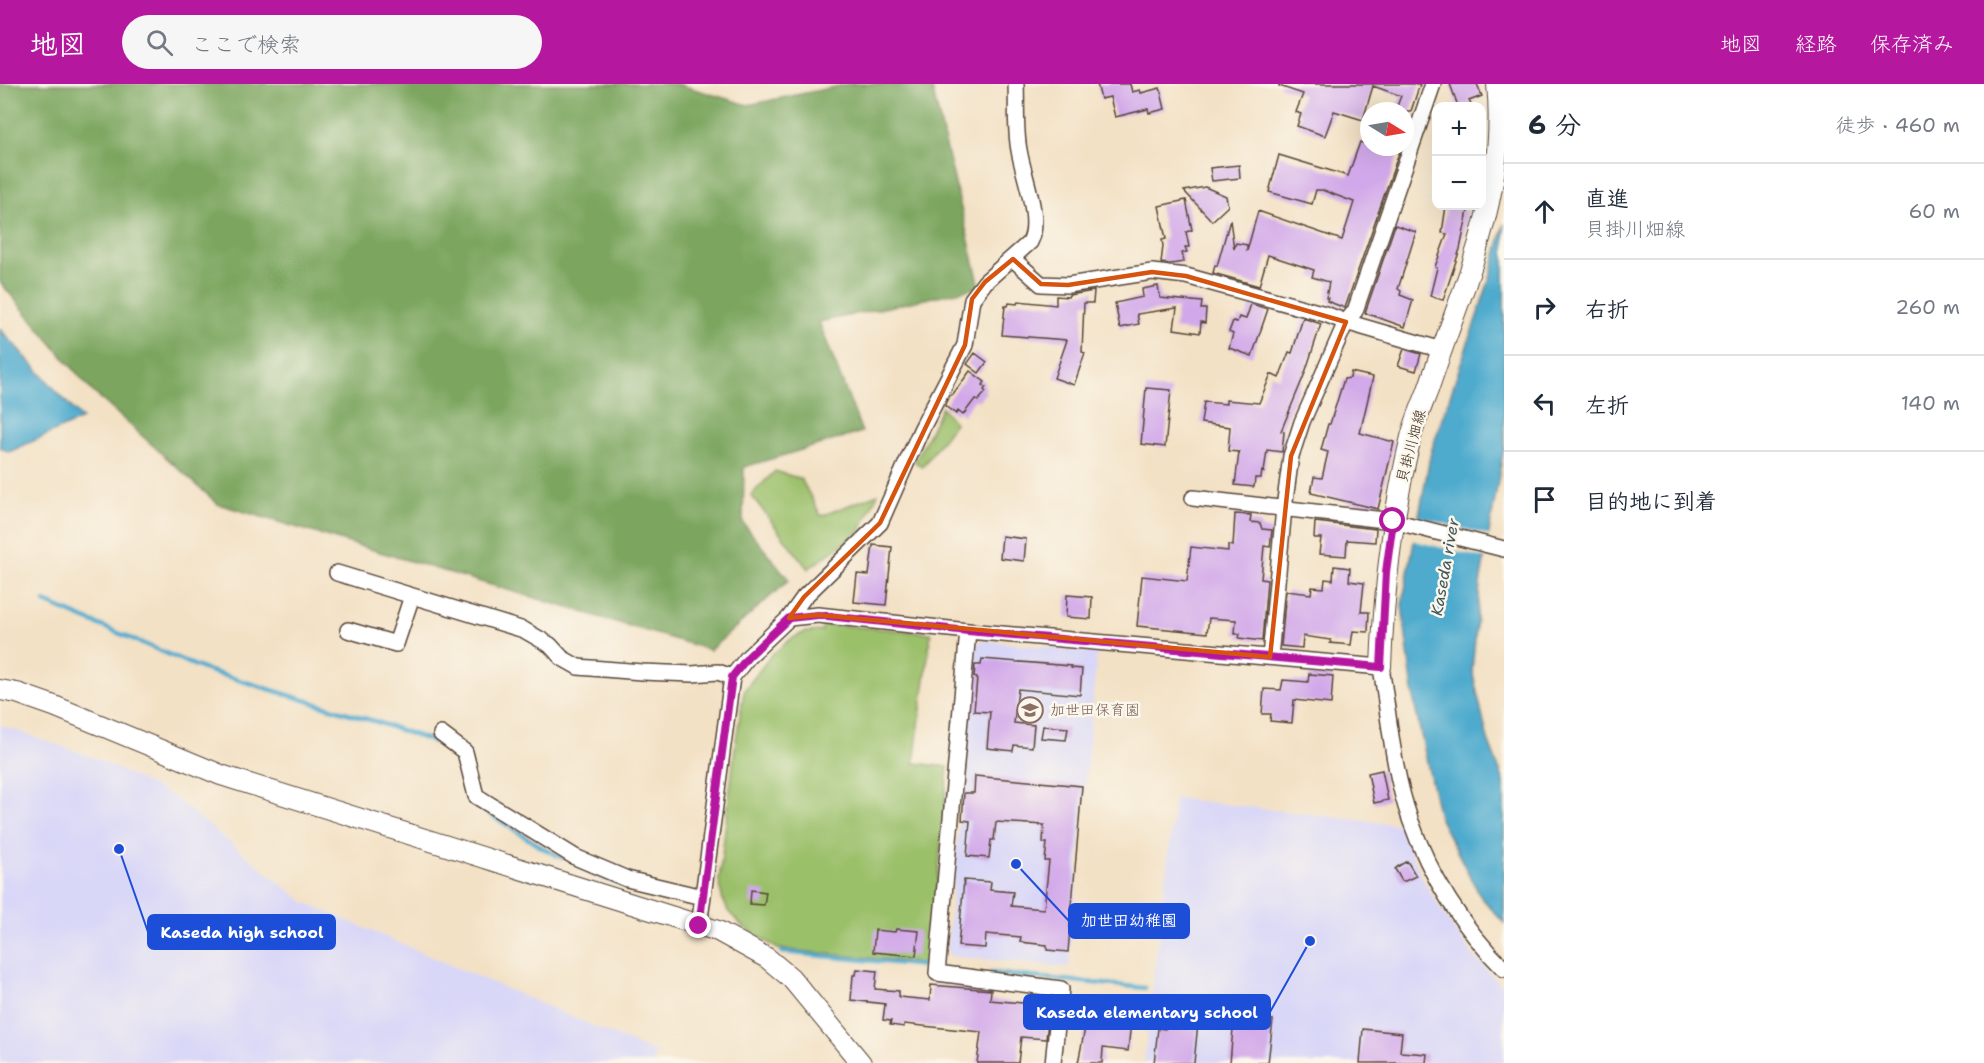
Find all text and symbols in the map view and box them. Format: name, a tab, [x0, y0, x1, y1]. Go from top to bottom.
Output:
search box	[122, 15, 542, 69]
text: 地図	[30, 25, 86, 63]
icon: search	[143, 26, 176, 59]
text: ここで検索	[191, 30, 301, 59]
text: 地図	[1720, 30, 1762, 58]
text: 経路	[1795, 30, 1837, 58]
text: 保存済み	[1870, 30, 1954, 58]
north arrow	[1360, 102, 1414, 156]
map controls	[1432, 102, 1486, 210]
button: +	[1432, 102, 1486, 156]
text: 6 分	[1528, 107, 1581, 142]
text: 徒歩 · 460 m	[1836, 112, 1960, 138]
button: −	[1432, 156, 1486, 210]
text: 直進	[1585, 184, 1629, 213]
icon: ahead	[1528, 195, 1561, 228]
text: 60 m	[1908, 198, 1960, 224]
text: 貝掛川畑線	[1585, 216, 1685, 242]
icon: right	[1528, 291, 1561, 324]
text: 260 m	[1895, 294, 1960, 320]
text: 右折	[1585, 295, 1629, 324]
icon: left	[1528, 387, 1561, 420]
text: 140 m	[1901, 390, 1960, 416]
text: 左折	[1585, 391, 1629, 420]
street label: 貝掛川畑線	[1392, 407, 1430, 485]
icon: arrive	[1528, 483, 1561, 516]
text: 目的地に到着	[1585, 487, 1717, 516]
route start	[1379, 507, 1405, 533]
water label: Kaseda river	[1426, 516, 1464, 617]
school or university icon: 加世田保育園	[1015, 695, 1045, 725]
place label: 加世田保育園	[1050, 700, 1140, 720]
callout: 加世田幼稚園	[1069, 904, 1189, 938]
text: 加世田幼稚園	[1081, 910, 1177, 931]
route end	[685, 912, 711, 938]
callout: Kaseda high school	[148, 915, 335, 949]
text: Kaseda high school	[161, 922, 324, 943]
callout: Kaseda elementary school	[1024, 995, 1270, 1029]
text: Kaseda elementary school	[1036, 1002, 1258, 1023]

